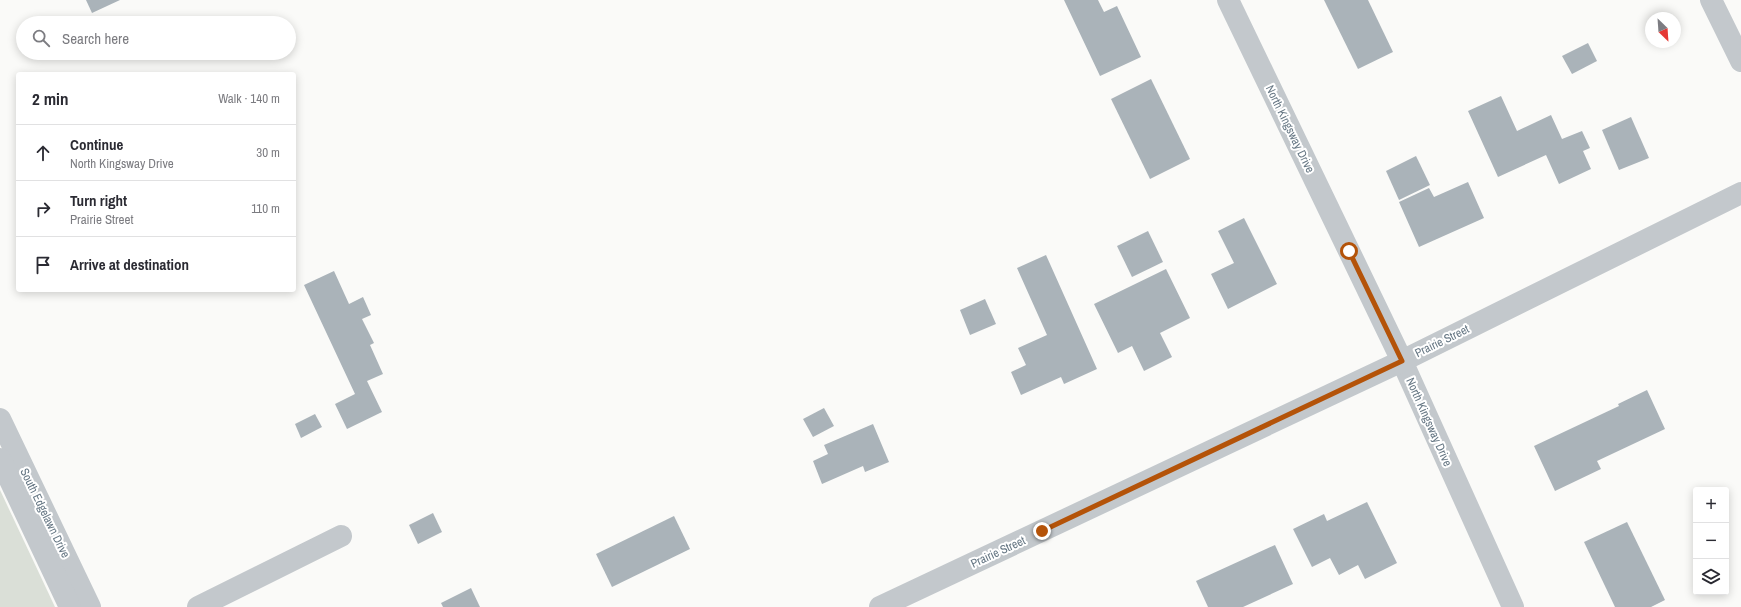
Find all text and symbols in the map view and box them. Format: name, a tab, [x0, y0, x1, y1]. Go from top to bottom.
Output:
north arrow	[1645, 12, 1681, 48]
search box	[16, 16, 296, 60]
icon: search	[30, 27, 52, 49]
text: Search here	[62, 28, 129, 49]
street label: North Kingsway Drive	[1262, 82, 1318, 176]
text: 2 min	[32, 87, 68, 110]
text: Walk · 140 m	[218, 90, 280, 107]
text: Continue	[70, 134, 123, 155]
icon: ahead	[32, 142, 54, 164]
text: 30 m	[256, 144, 280, 161]
text: North Kingsway Drive	[70, 155, 174, 172]
text: Turn right	[70, 190, 127, 211]
icon: right	[32, 198, 54, 220]
text: 110 m	[251, 200, 280, 217]
text: Prairie Street	[70, 211, 133, 228]
route start	[1340, 242, 1358, 260]
icon: arrive	[32, 254, 54, 276]
text: Arrive at destination	[70, 254, 189, 275]
street label: Prairie Street	[1412, 321, 1472, 361]
street label: North Kingsway Drive	[1402, 375, 1456, 469]
street label: South Edgelawn Drive	[16, 465, 74, 561]
map controls	[1693, 487, 1729, 595]
button: +	[1693, 487, 1729, 523]
route end	[1033, 522, 1051, 540]
button: −	[1693, 523, 1729, 559]
street label: Prairie Street	[968, 532, 1028, 572]
button: layers	[1693, 559, 1729, 595]

